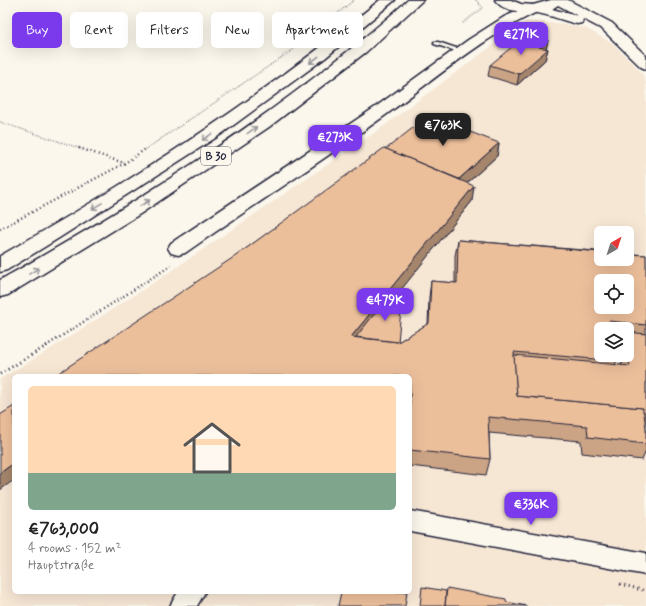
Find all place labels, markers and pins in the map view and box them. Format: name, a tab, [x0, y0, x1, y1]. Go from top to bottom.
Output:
pin: €271K	[493, 22, 549, 56]
pin: €763K	[415, 113, 471, 147]
pin: €273K	[307, 125, 363, 159]
pin: €479K	[357, 288, 413, 322]
pin: €336K	[503, 492, 559, 526]

